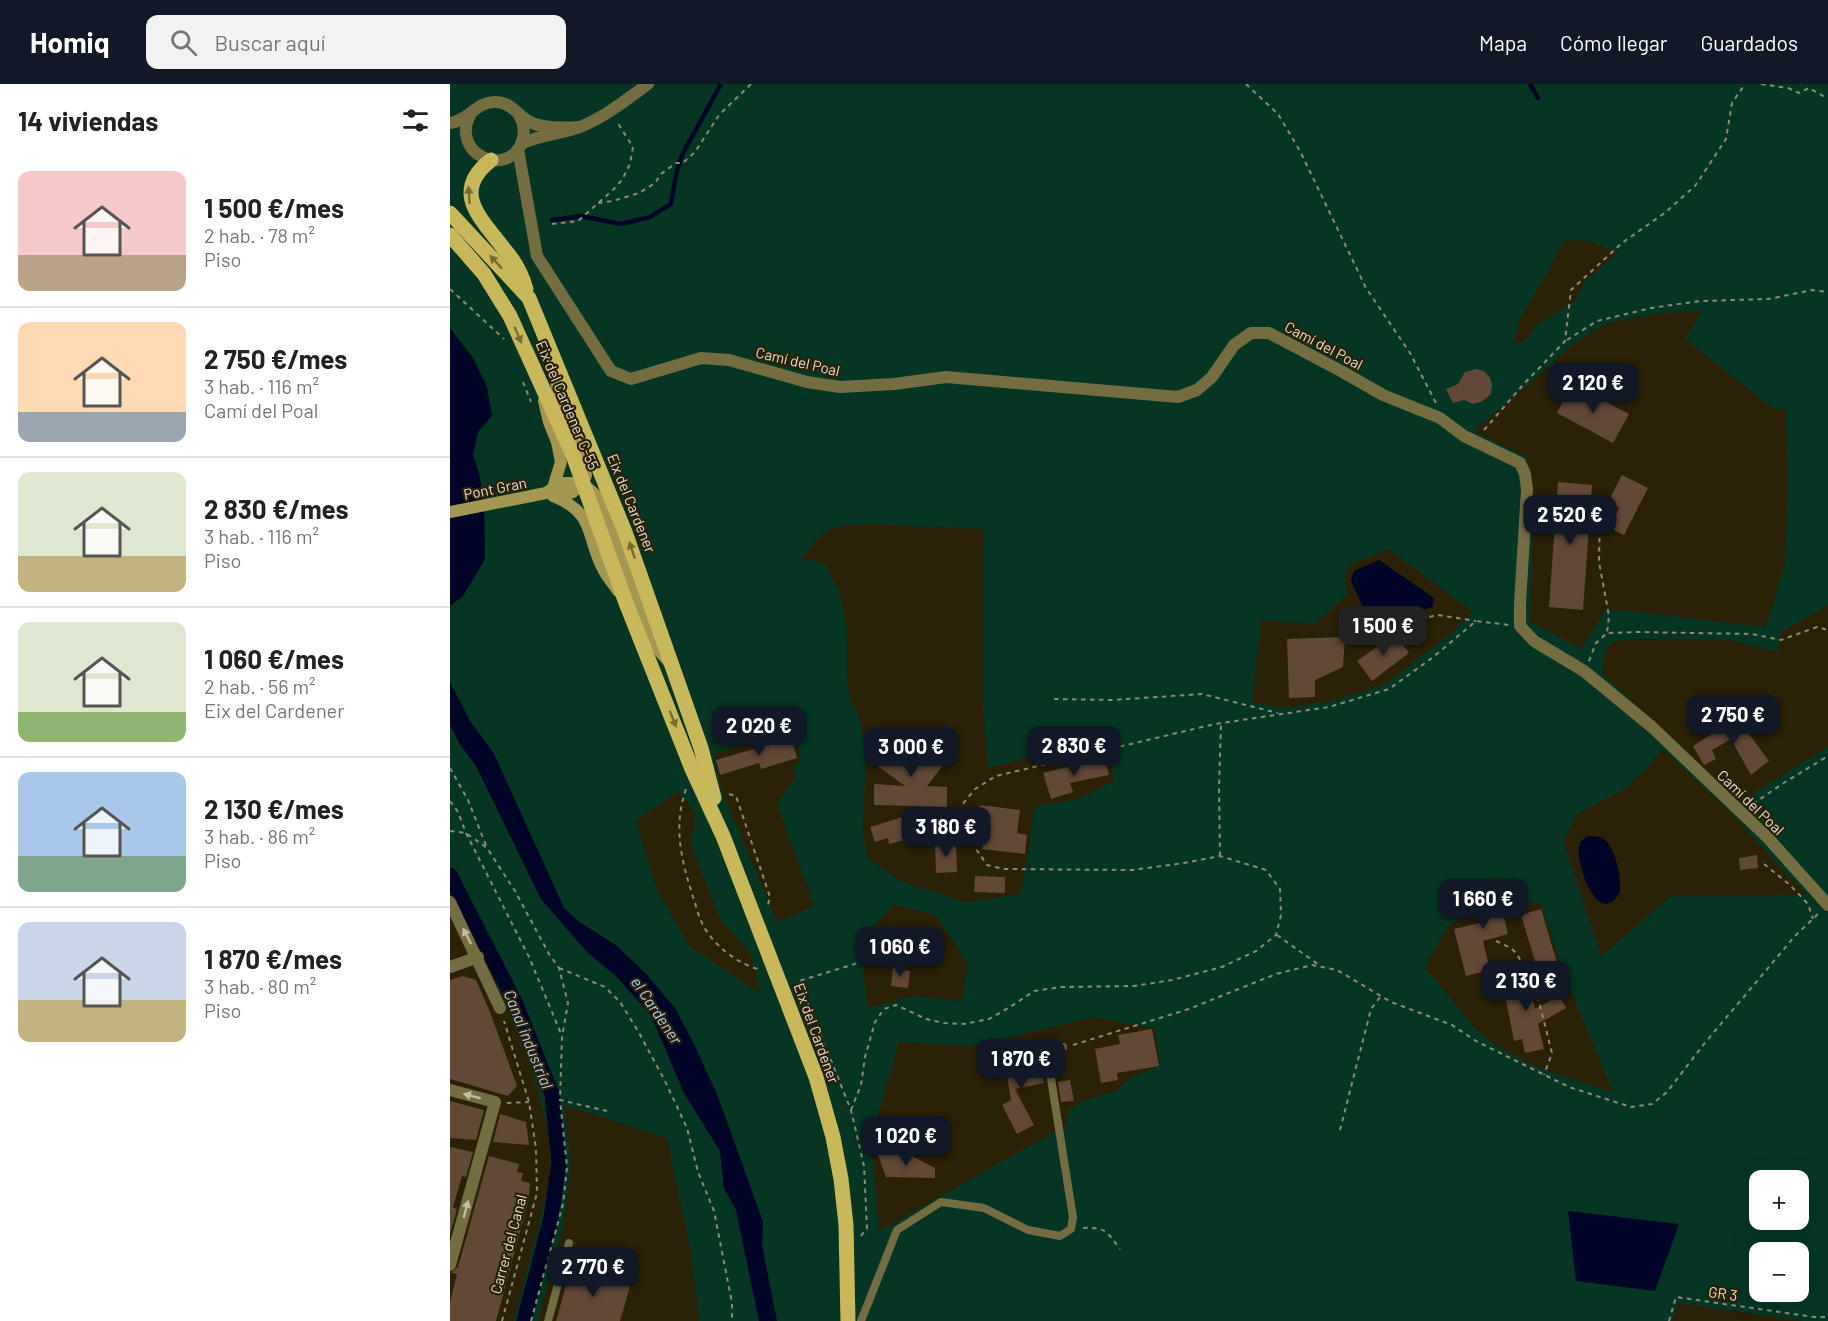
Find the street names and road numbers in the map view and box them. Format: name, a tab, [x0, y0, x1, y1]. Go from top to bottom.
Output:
street label: Camí del Poal	[1282, 317, 1366, 373]
street label: Eix del Cardener C-55	[533, 338, 603, 472]
street label: Camí del Poal	[754, 343, 842, 379]
street label: Eix del Cardener	[604, 451, 660, 556]
street label: Pont Gran	[462, 473, 528, 503]
street label: Camí del Poal	[1714, 766, 1788, 838]
street label: Eix del Cardener	[791, 980, 844, 1086]
street label: Carrer del Canal	[486, 1192, 530, 1296]
street label: GR 3	[1707, 1282, 1739, 1304]

